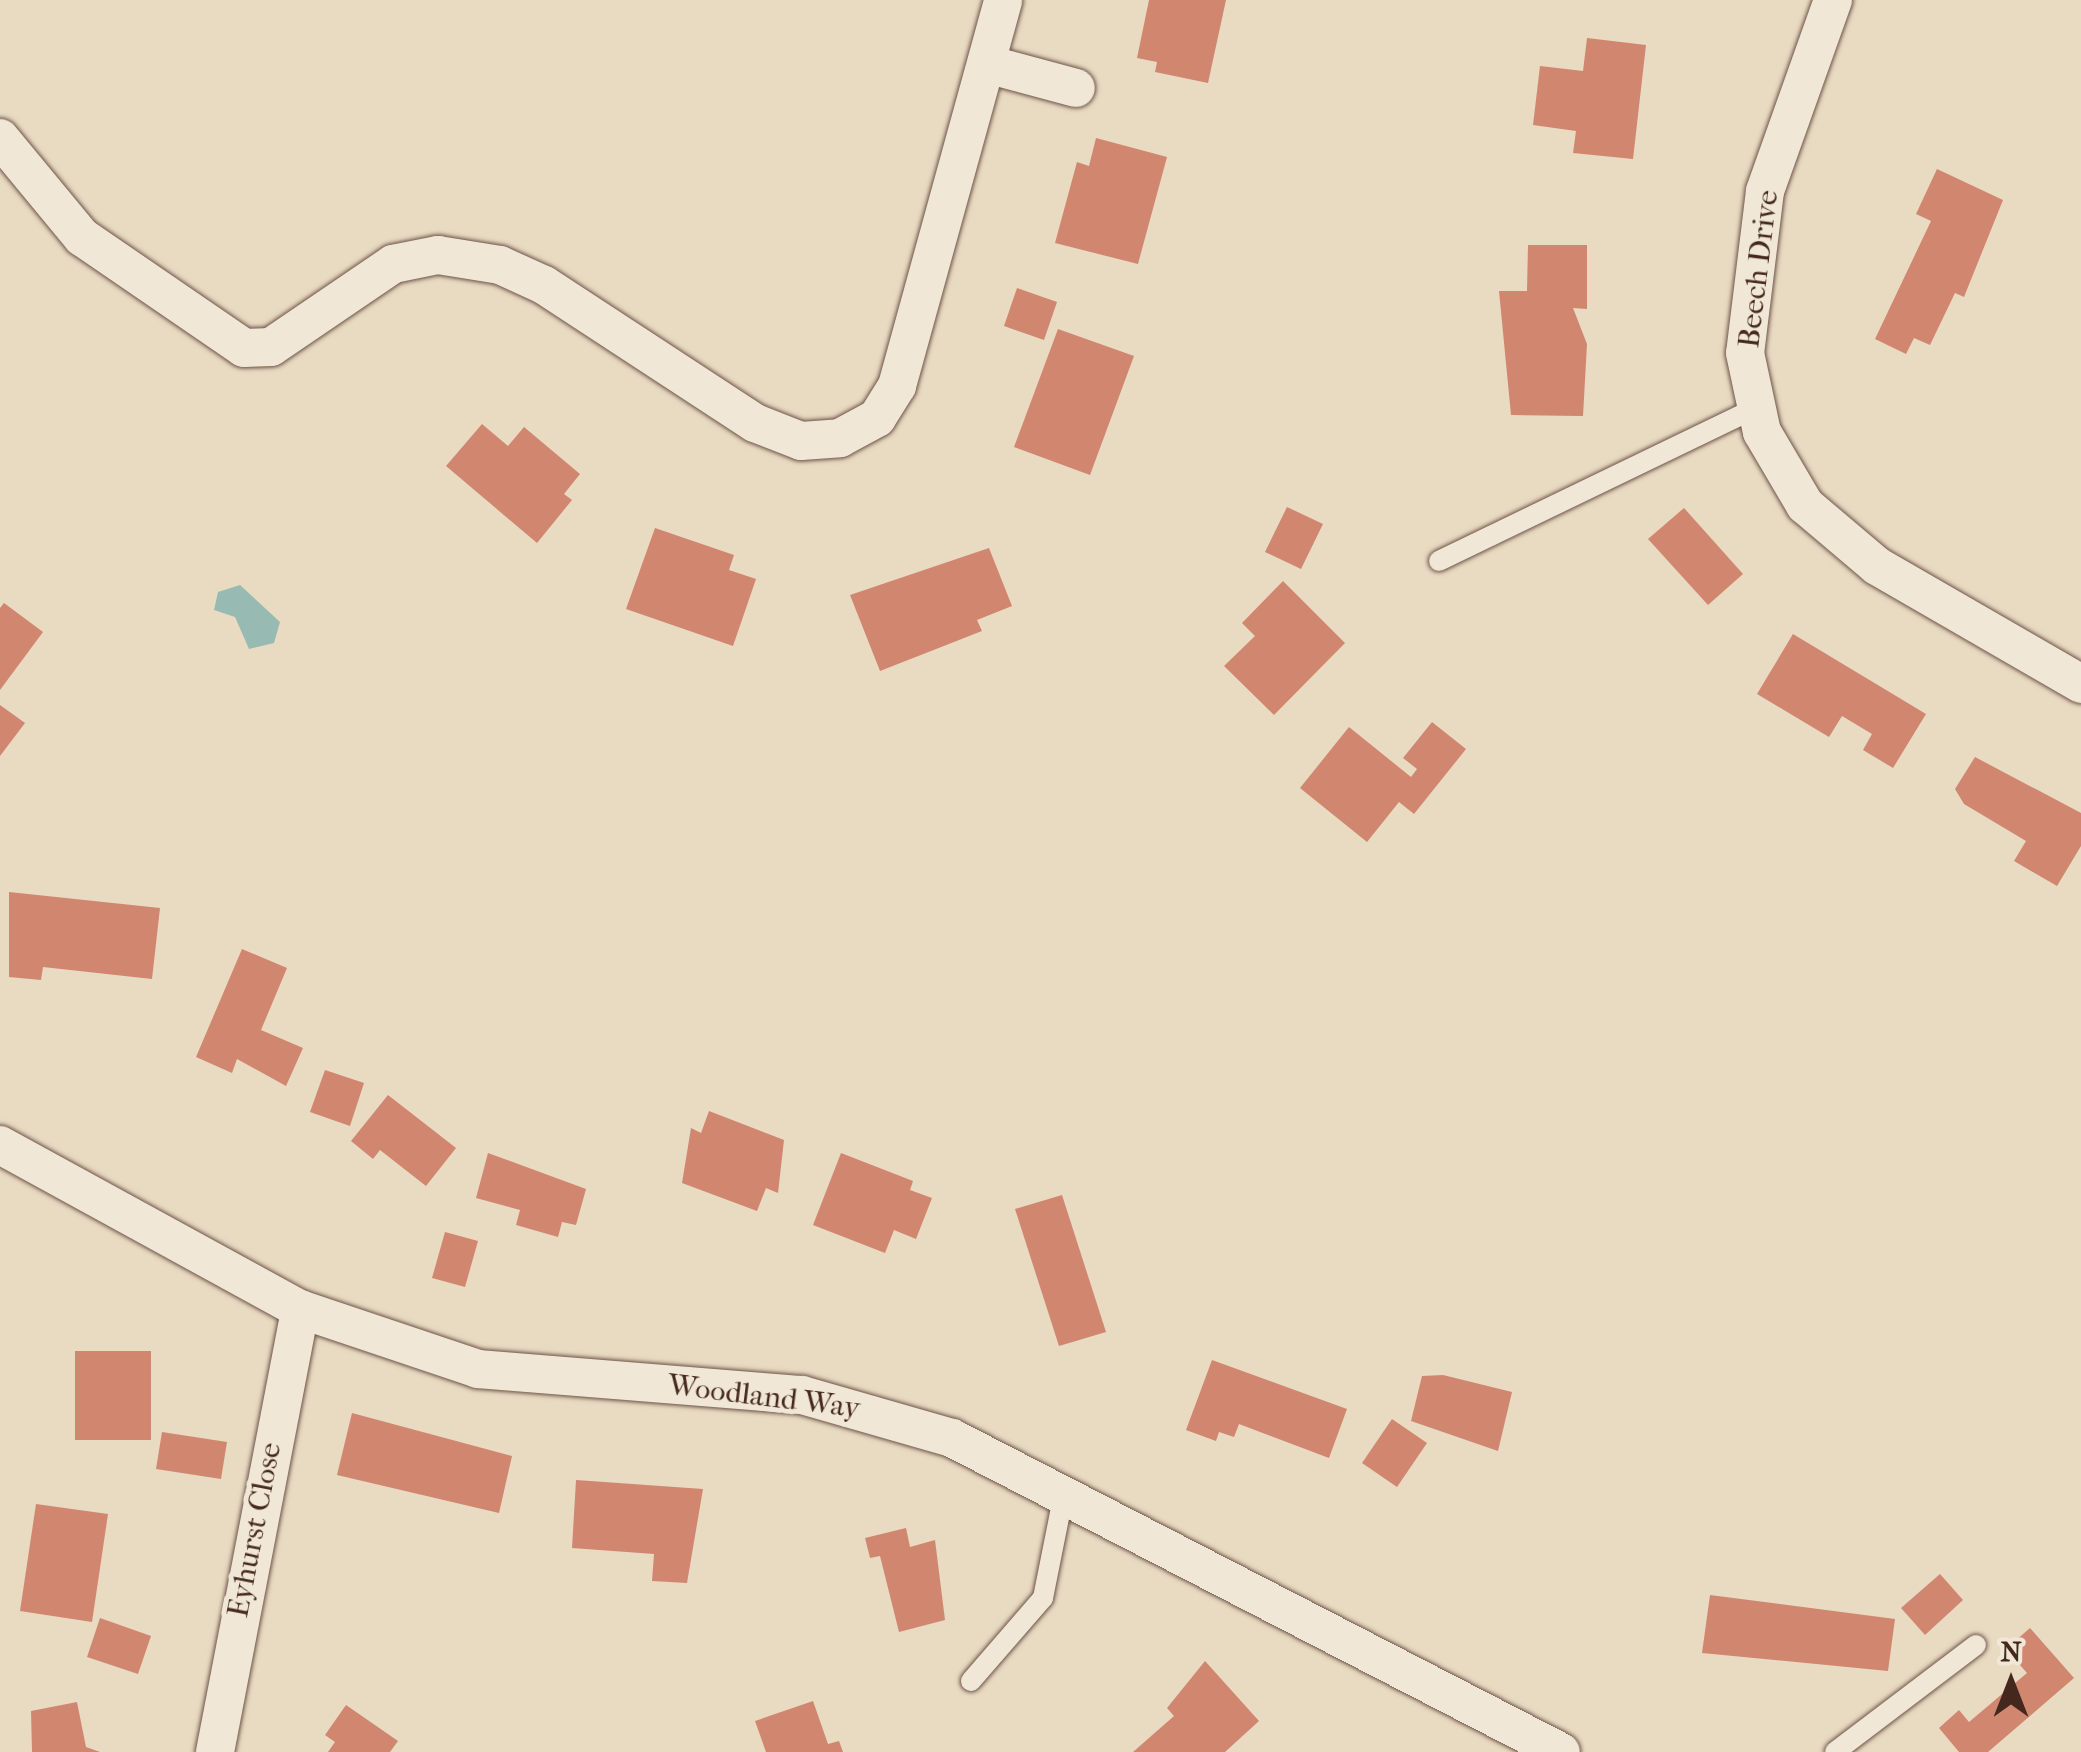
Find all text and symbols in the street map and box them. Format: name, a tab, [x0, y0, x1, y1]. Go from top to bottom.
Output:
street label: Beech Drive	[1731, 188, 1787, 350]
street label: Woodland Way	[666, 1367, 862, 1427]
street label: Eyhurst Close	[220, 1440, 290, 1620]
north arrow	[1961, 1632, 2061, 1732]
text: N	[2000, 1635, 2022, 1668]

